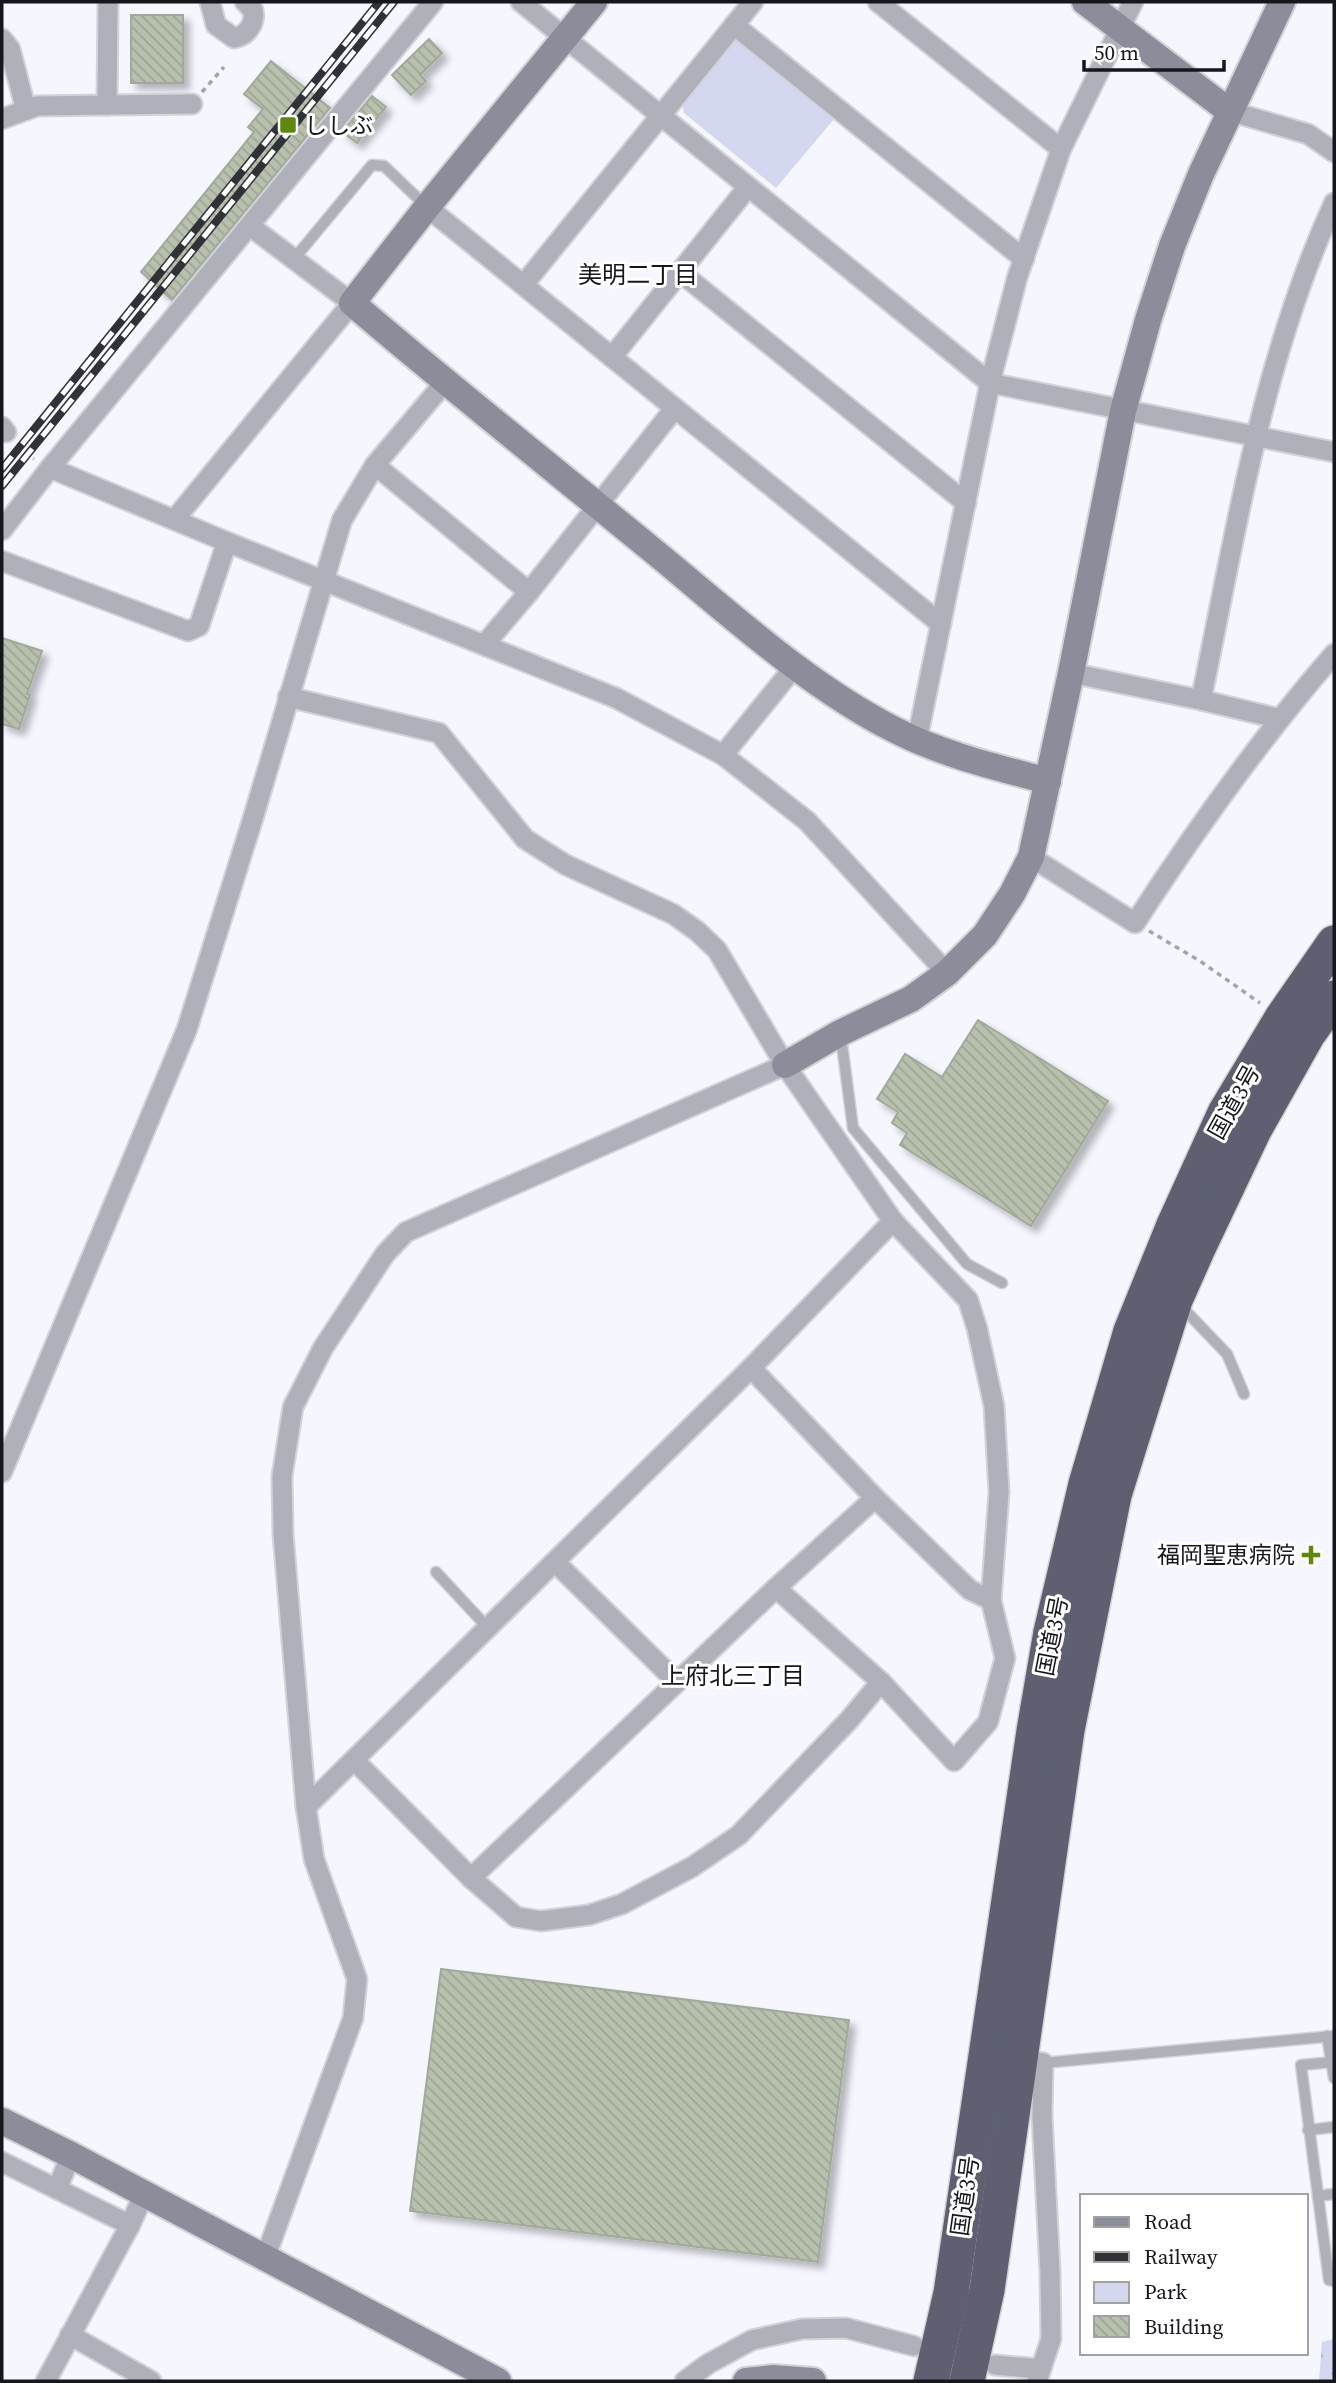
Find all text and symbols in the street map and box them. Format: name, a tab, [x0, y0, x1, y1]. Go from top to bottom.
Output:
scale bar	[1084, 28, 1224, 72]
text: 50 m	[1094, 38, 1139, 67]
place label: ししぶ	[304, 109, 373, 141]
marker: ししぶ	[278, 115, 298, 135]
district label: 美明二丁目	[578, 258, 698, 291]
street label: 国道3号	[1200, 1059, 1268, 1145]
place label: 福岡聖恵病院	[1157, 1539, 1295, 1571]
marker: 福岡聖恵病院	[1301, 1545, 1321, 1565]
street label: 国道3号	[1029, 1593, 1075, 1679]
district label: 上府北三丁目	[661, 1659, 805, 1692]
street label: 国道3号	[944, 2154, 986, 2238]
legend	[1080, 2194, 1308, 2355]
text: Road	[1144, 2207, 1192, 2236]
text: Railway	[1144, 2242, 1218, 2271]
text: Park	[1144, 2277, 1188, 2306]
text: Building	[1144, 2312, 1223, 2341]

